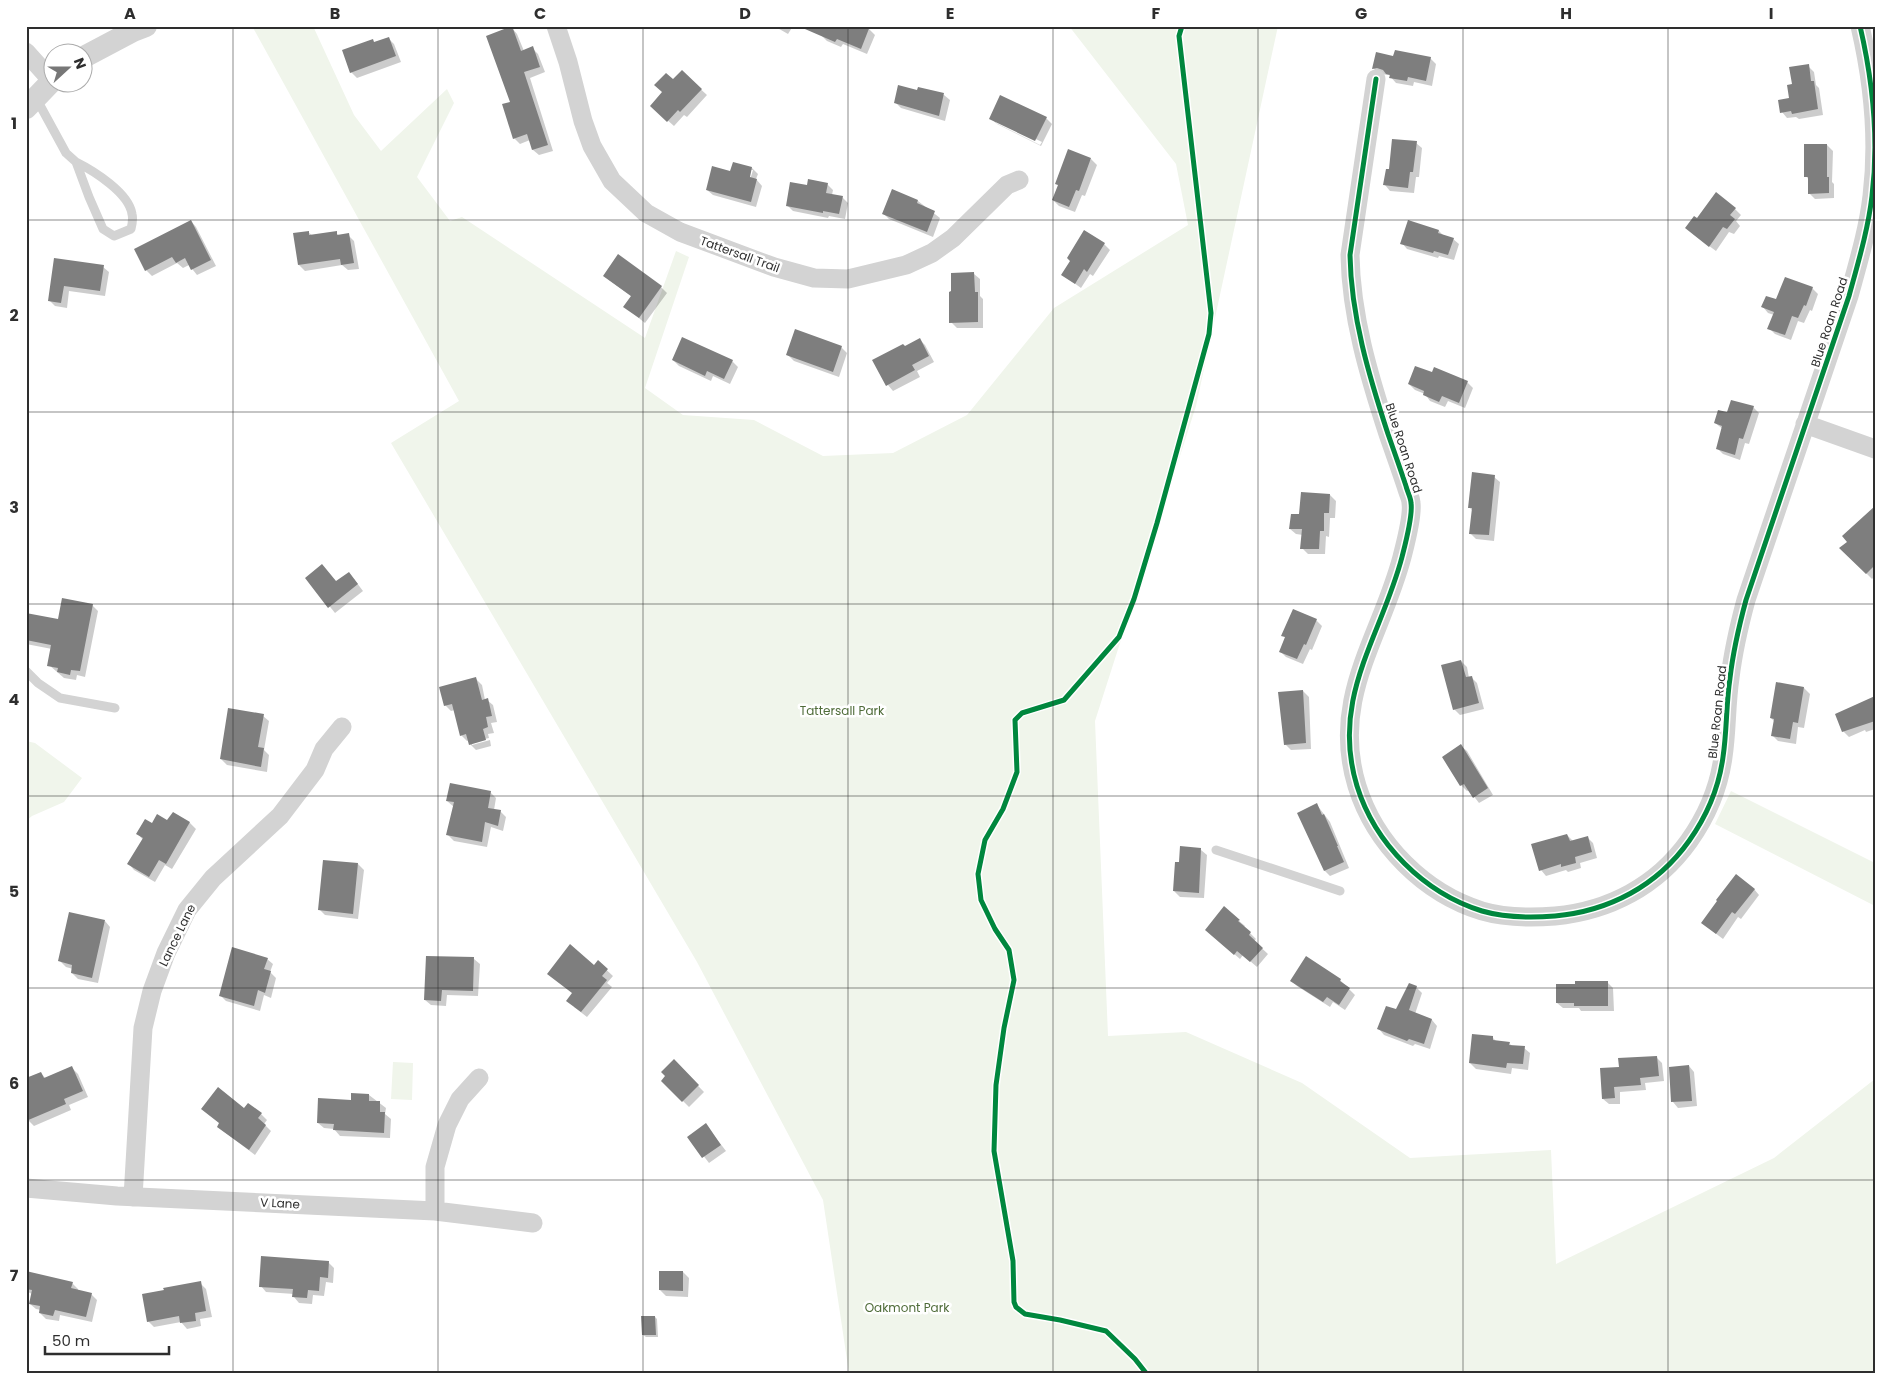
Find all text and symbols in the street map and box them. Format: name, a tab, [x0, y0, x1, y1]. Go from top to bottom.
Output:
text: A	[124, 2, 136, 25]
text: B	[330, 2, 340, 25]
text: C	[534, 2, 546, 25]
text: D	[739, 2, 751, 25]
text: E	[946, 2, 954, 25]
text: F	[1152, 2, 1161, 25]
text: G	[1355, 2, 1367, 25]
text: H	[1560, 2, 1572, 25]
text: I	[1769, 2, 1773, 25]
north arrow	[42, 42, 92, 92]
text: N	[69, 55, 91, 72]
text: 1	[11, 112, 17, 135]
street label: Tattersall Trail	[698, 232, 782, 276]
street label: Blue Roan Road	[1806, 275, 1852, 369]
text: 2	[9, 304, 19, 327]
street label: Blue Roan Road	[1381, 401, 1427, 495]
text: 3	[9, 496, 19, 519]
street label: Blue Roan Road	[1704, 664, 1730, 760]
text: 4	[9, 688, 20, 711]
park label: Tattersall Park	[800, 702, 885, 719]
text: 5	[9, 880, 19, 903]
street label: Lance Lane	[155, 901, 199, 969]
text: 6	[9, 1072, 19, 1095]
street label: V Lane	[260, 1193, 300, 1213]
text: 7	[10, 1264, 19, 1287]
park label: Oakmont Park	[865, 1299, 950, 1316]
scale bar	[45, 1324, 169, 1356]
text: 50 m	[52, 1330, 90, 1351]

